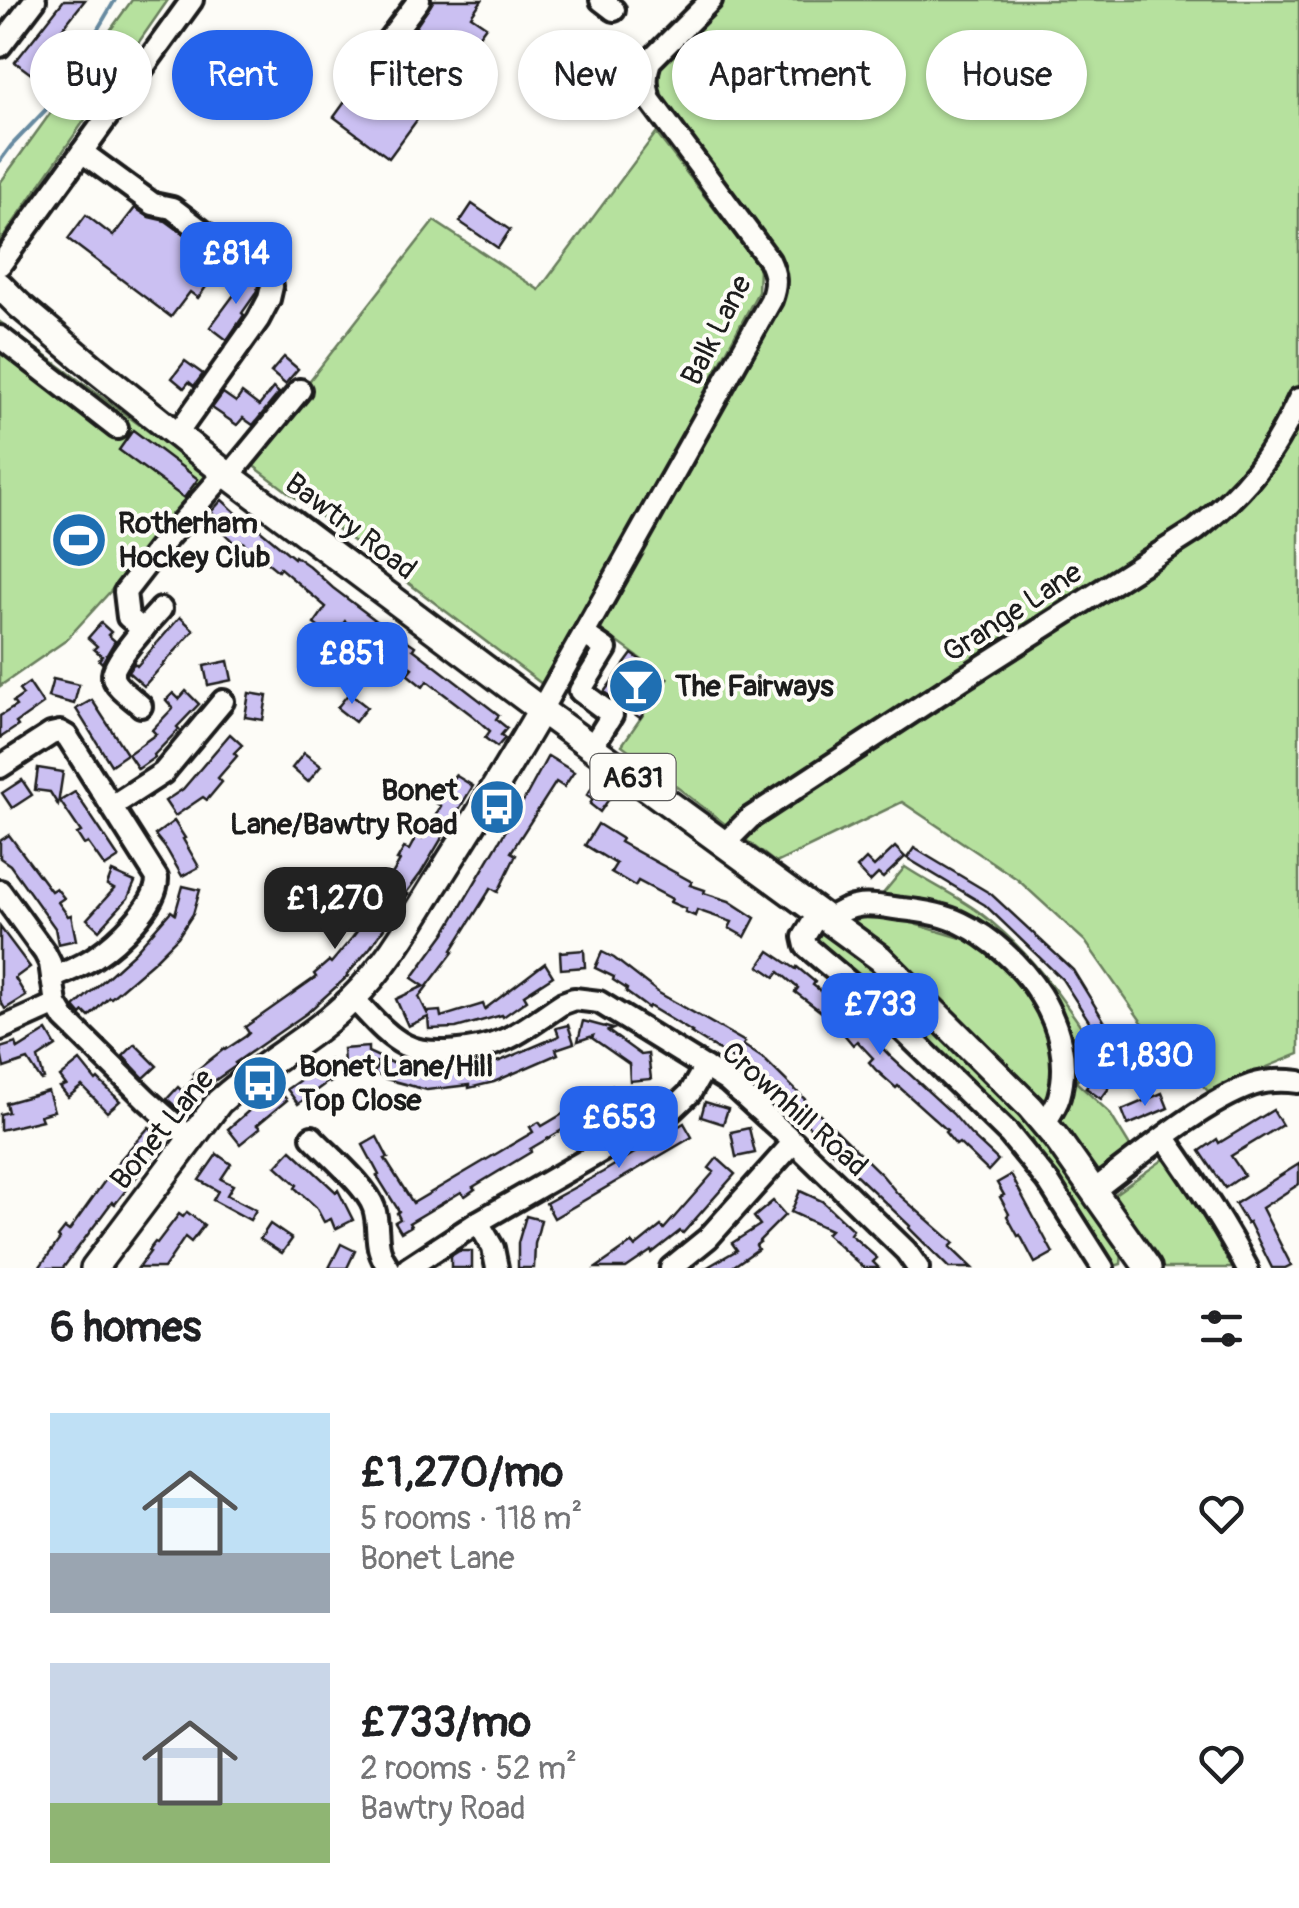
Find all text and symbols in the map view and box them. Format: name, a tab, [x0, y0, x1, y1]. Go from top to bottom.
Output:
chip: Buy	[30, 30, 152, 120]
chip: Rent	[172, 30, 313, 120]
chip: Filters	[333, 30, 498, 120]
chip: New	[518, 30, 652, 120]
chip: Apartment	[672, 30, 906, 120]
chip: House	[926, 30, 1087, 120]
pin: £814	[177, 222, 295, 307]
text: £814	[202, 234, 270, 274]
street label: Balk Lane	[673, 269, 760, 392]
street label: Bawtry Road	[277, 465, 424, 588]
place label: Rotherham Hockey Club	[118, 505, 270, 576]
sports icon: Rotherham Hockey Club	[49, 510, 109, 570]
street label: Grange Lane	[936, 554, 1089, 671]
pin: £851	[293, 622, 411, 707]
text: £851	[319, 634, 385, 674]
bar icon: The Fairways	[606, 656, 666, 716]
place label: The Fairways	[674, 668, 834, 705]
road number: A631	[590, 754, 676, 800]
place label: Bonet Lane/Bawtry Road	[230, 772, 459, 843]
bus stop icon: Bonet Lane/Bawtry Road	[467, 777, 527, 837]
pin: £1,270	[254, 867, 416, 952]
text: £1,270	[286, 879, 384, 919]
pin: £733	[821, 973, 939, 1058]
text: £733	[843, 985, 917, 1025]
pin: £1,830	[1064, 1024, 1226, 1109]
street label: Crownhill Road	[714, 1034, 876, 1185]
text: £1,830	[1096, 1036, 1194, 1076]
place label: Bonet Lane/Hill Top Close	[298, 1048, 493, 1119]
bus stop icon: Bonet Lane/Hill Top Close	[230, 1053, 290, 1113]
street label: Bonet Lane	[102, 1061, 222, 1197]
pin: £653	[560, 1086, 678, 1171]
text: £653	[582, 1098, 656, 1138]
icon: filters	[1194, 1301, 1249, 1356]
text: 6 homes	[50, 1302, 201, 1354]
text: £1,270/mo	[360, 1447, 563, 1499]
icon: home	[130, 1453, 250, 1573]
icon: heart	[1194, 1486, 1249, 1541]
text: 5 rooms · 118 m²	[360, 1499, 582, 1539]
text: Bonet Lane	[360, 1539, 515, 1579]
text: £733/mo	[360, 1697, 531, 1749]
icon: home	[130, 1703, 250, 1823]
icon: heart	[1194, 1736, 1249, 1791]
text: 2 rooms · 52 m²	[360, 1749, 577, 1789]
text: Bawtry Road	[360, 1789, 526, 1829]

